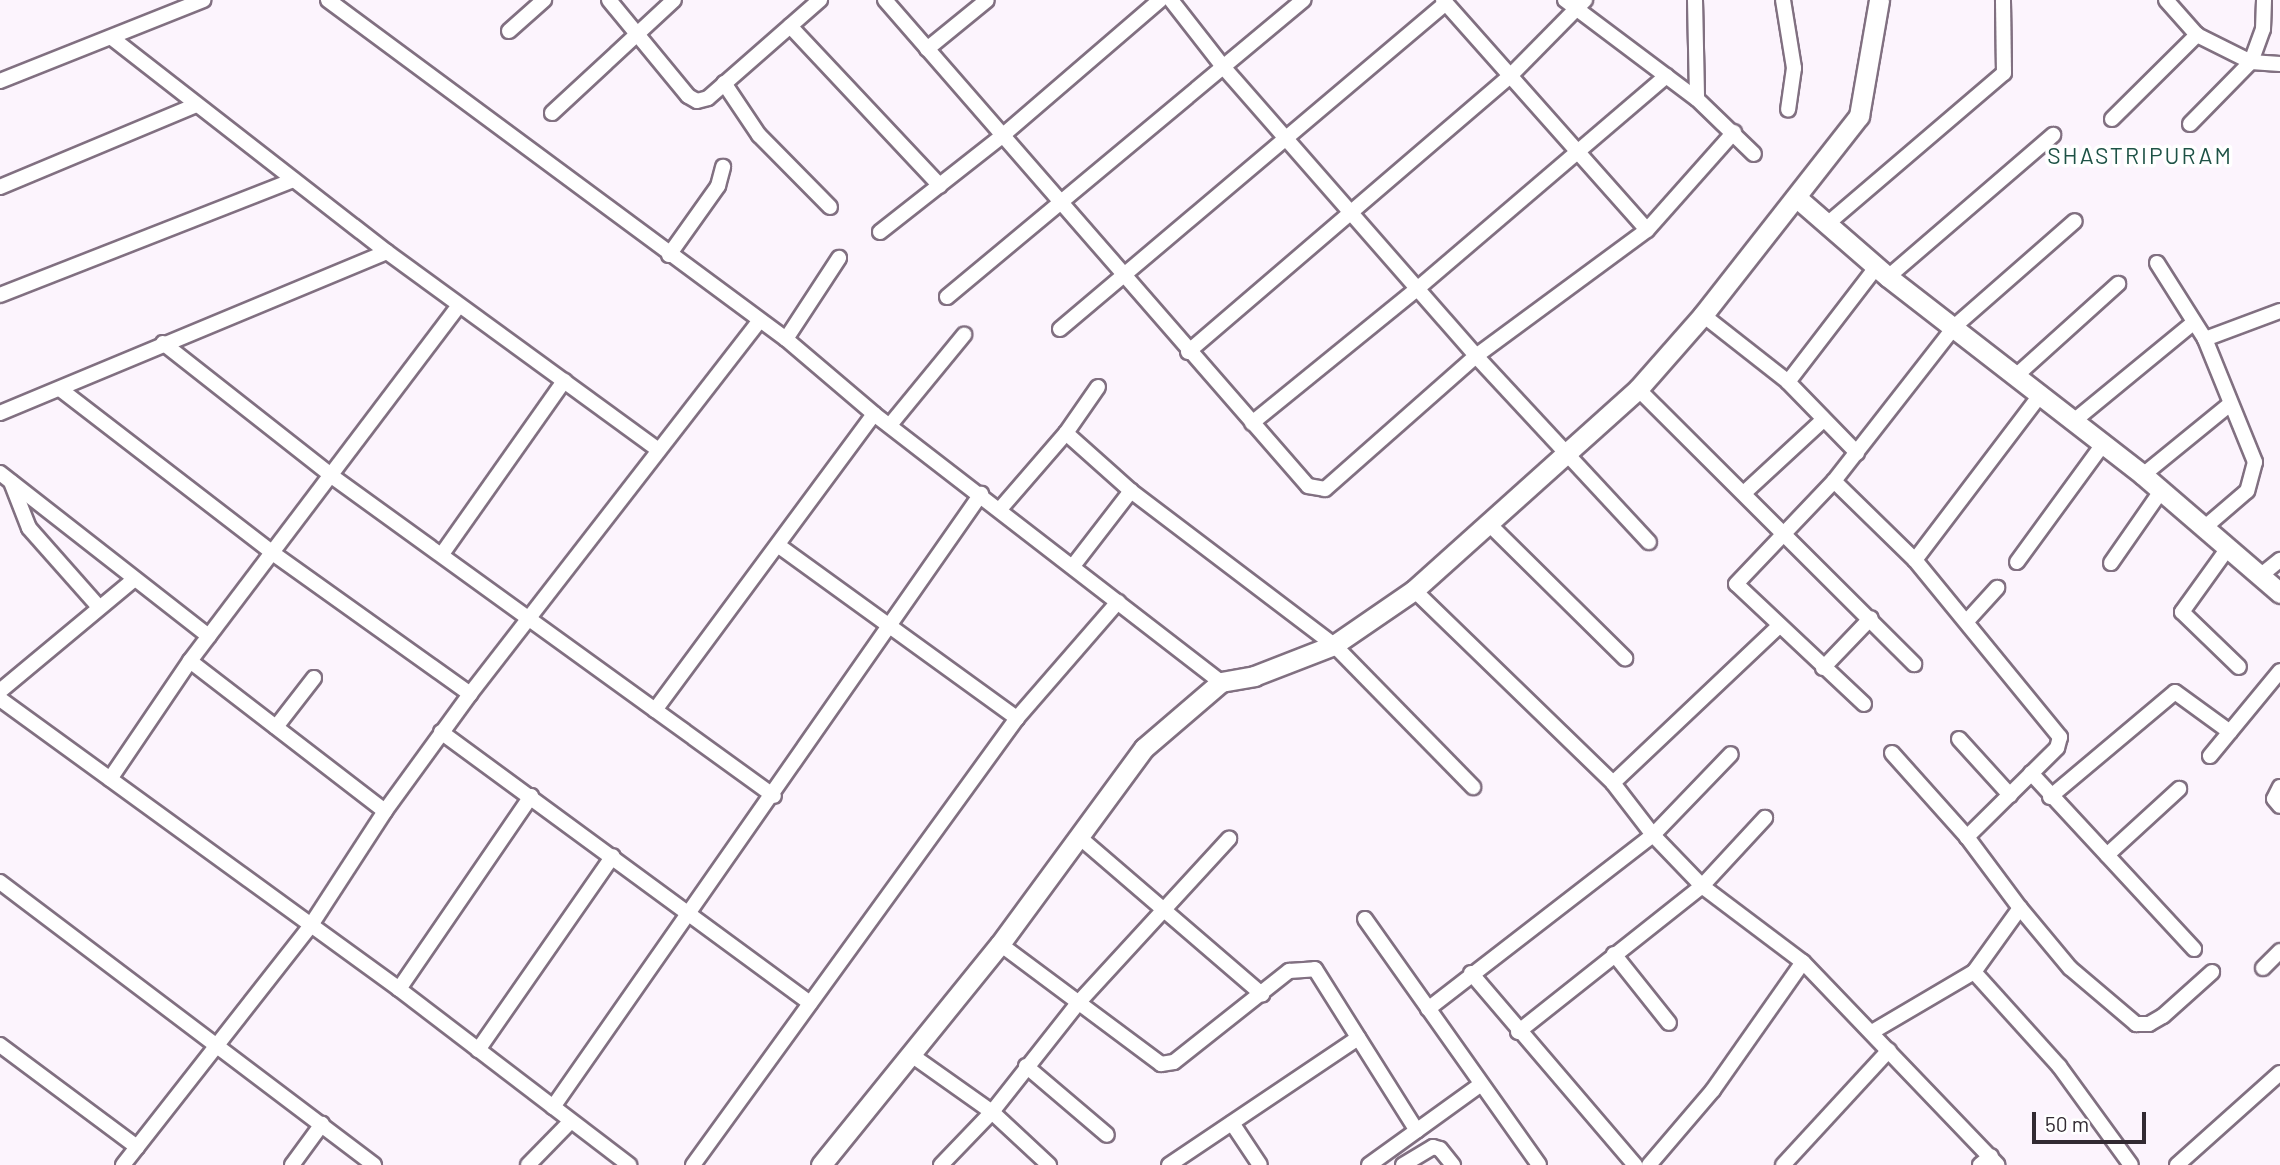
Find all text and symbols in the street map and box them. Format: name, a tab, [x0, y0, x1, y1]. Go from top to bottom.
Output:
district label: SHASTRIPURAM	[2049, 141, 2231, 169]
scale bar	[2035, 1098, 2149, 1142]
text: 50 m	[2045, 1111, 2089, 1136]

